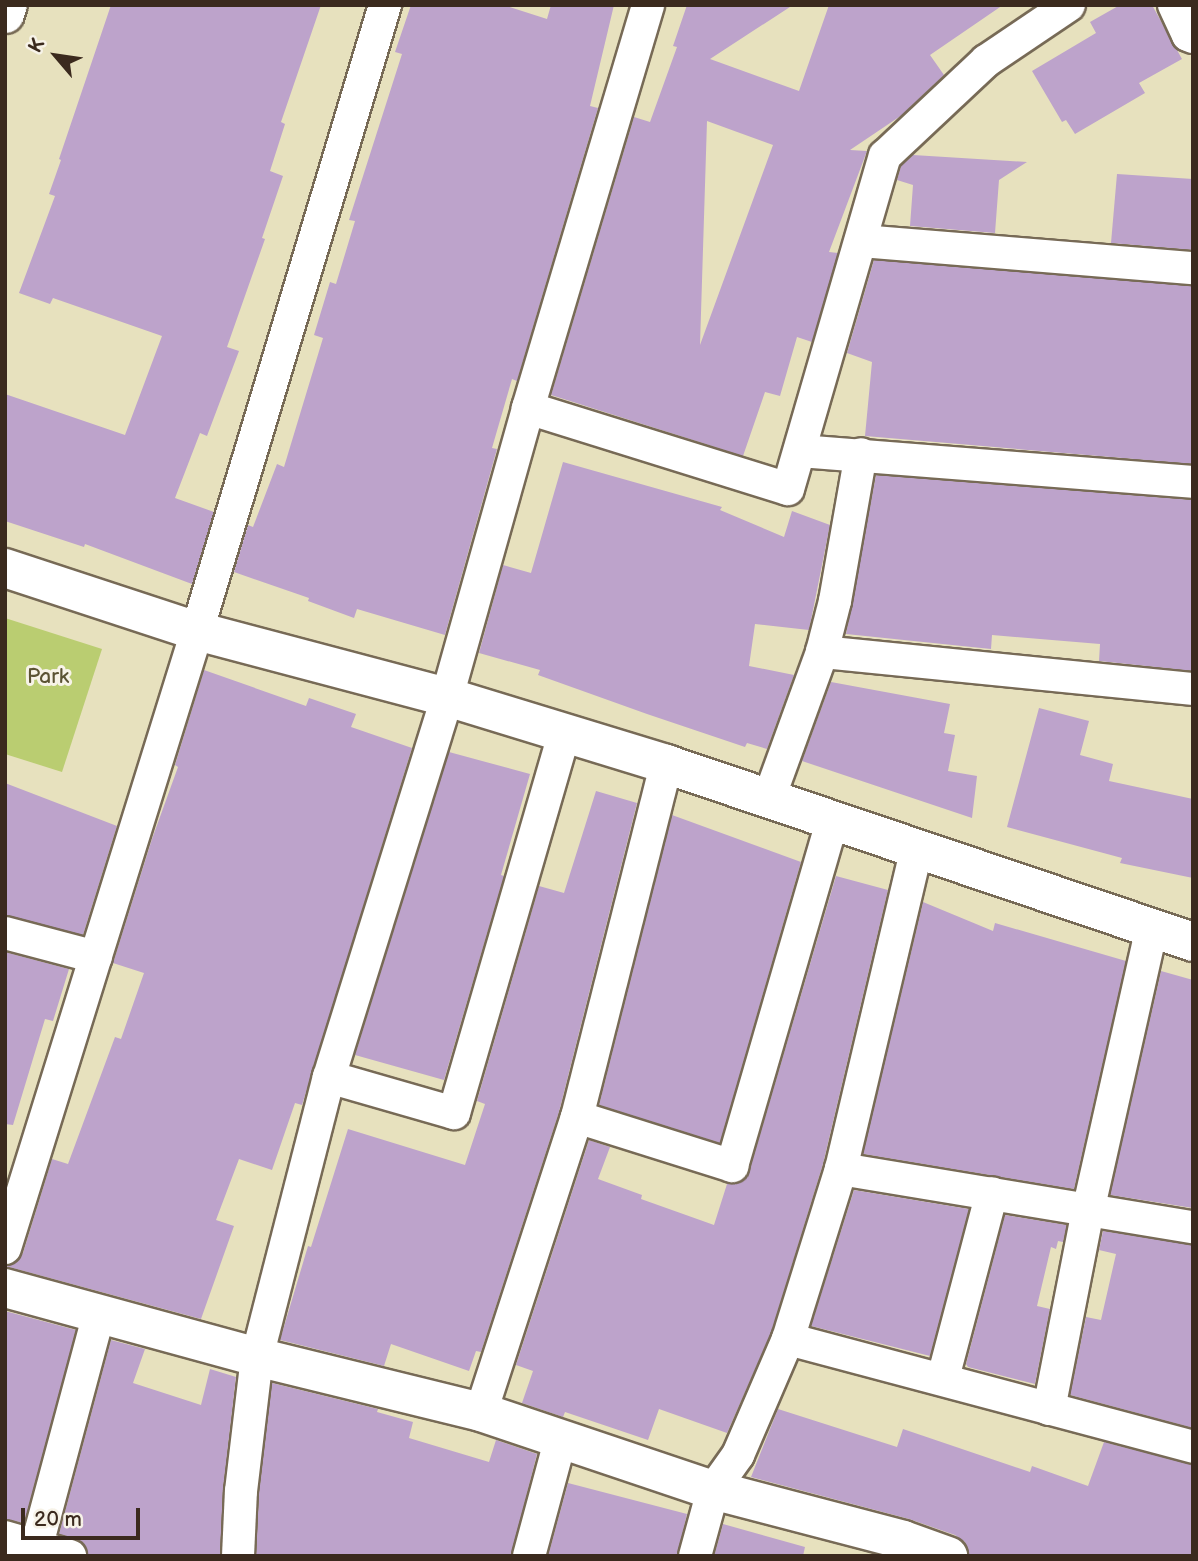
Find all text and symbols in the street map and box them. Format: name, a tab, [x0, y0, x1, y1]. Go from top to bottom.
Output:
north arrow	[21, 21, 91, 91]
text: K	[24, 34, 50, 57]
park label: Park	[27, 664, 69, 690]
scale bar	[24, 1494, 144, 1538]
text: 20 m	[34, 1507, 82, 1532]

